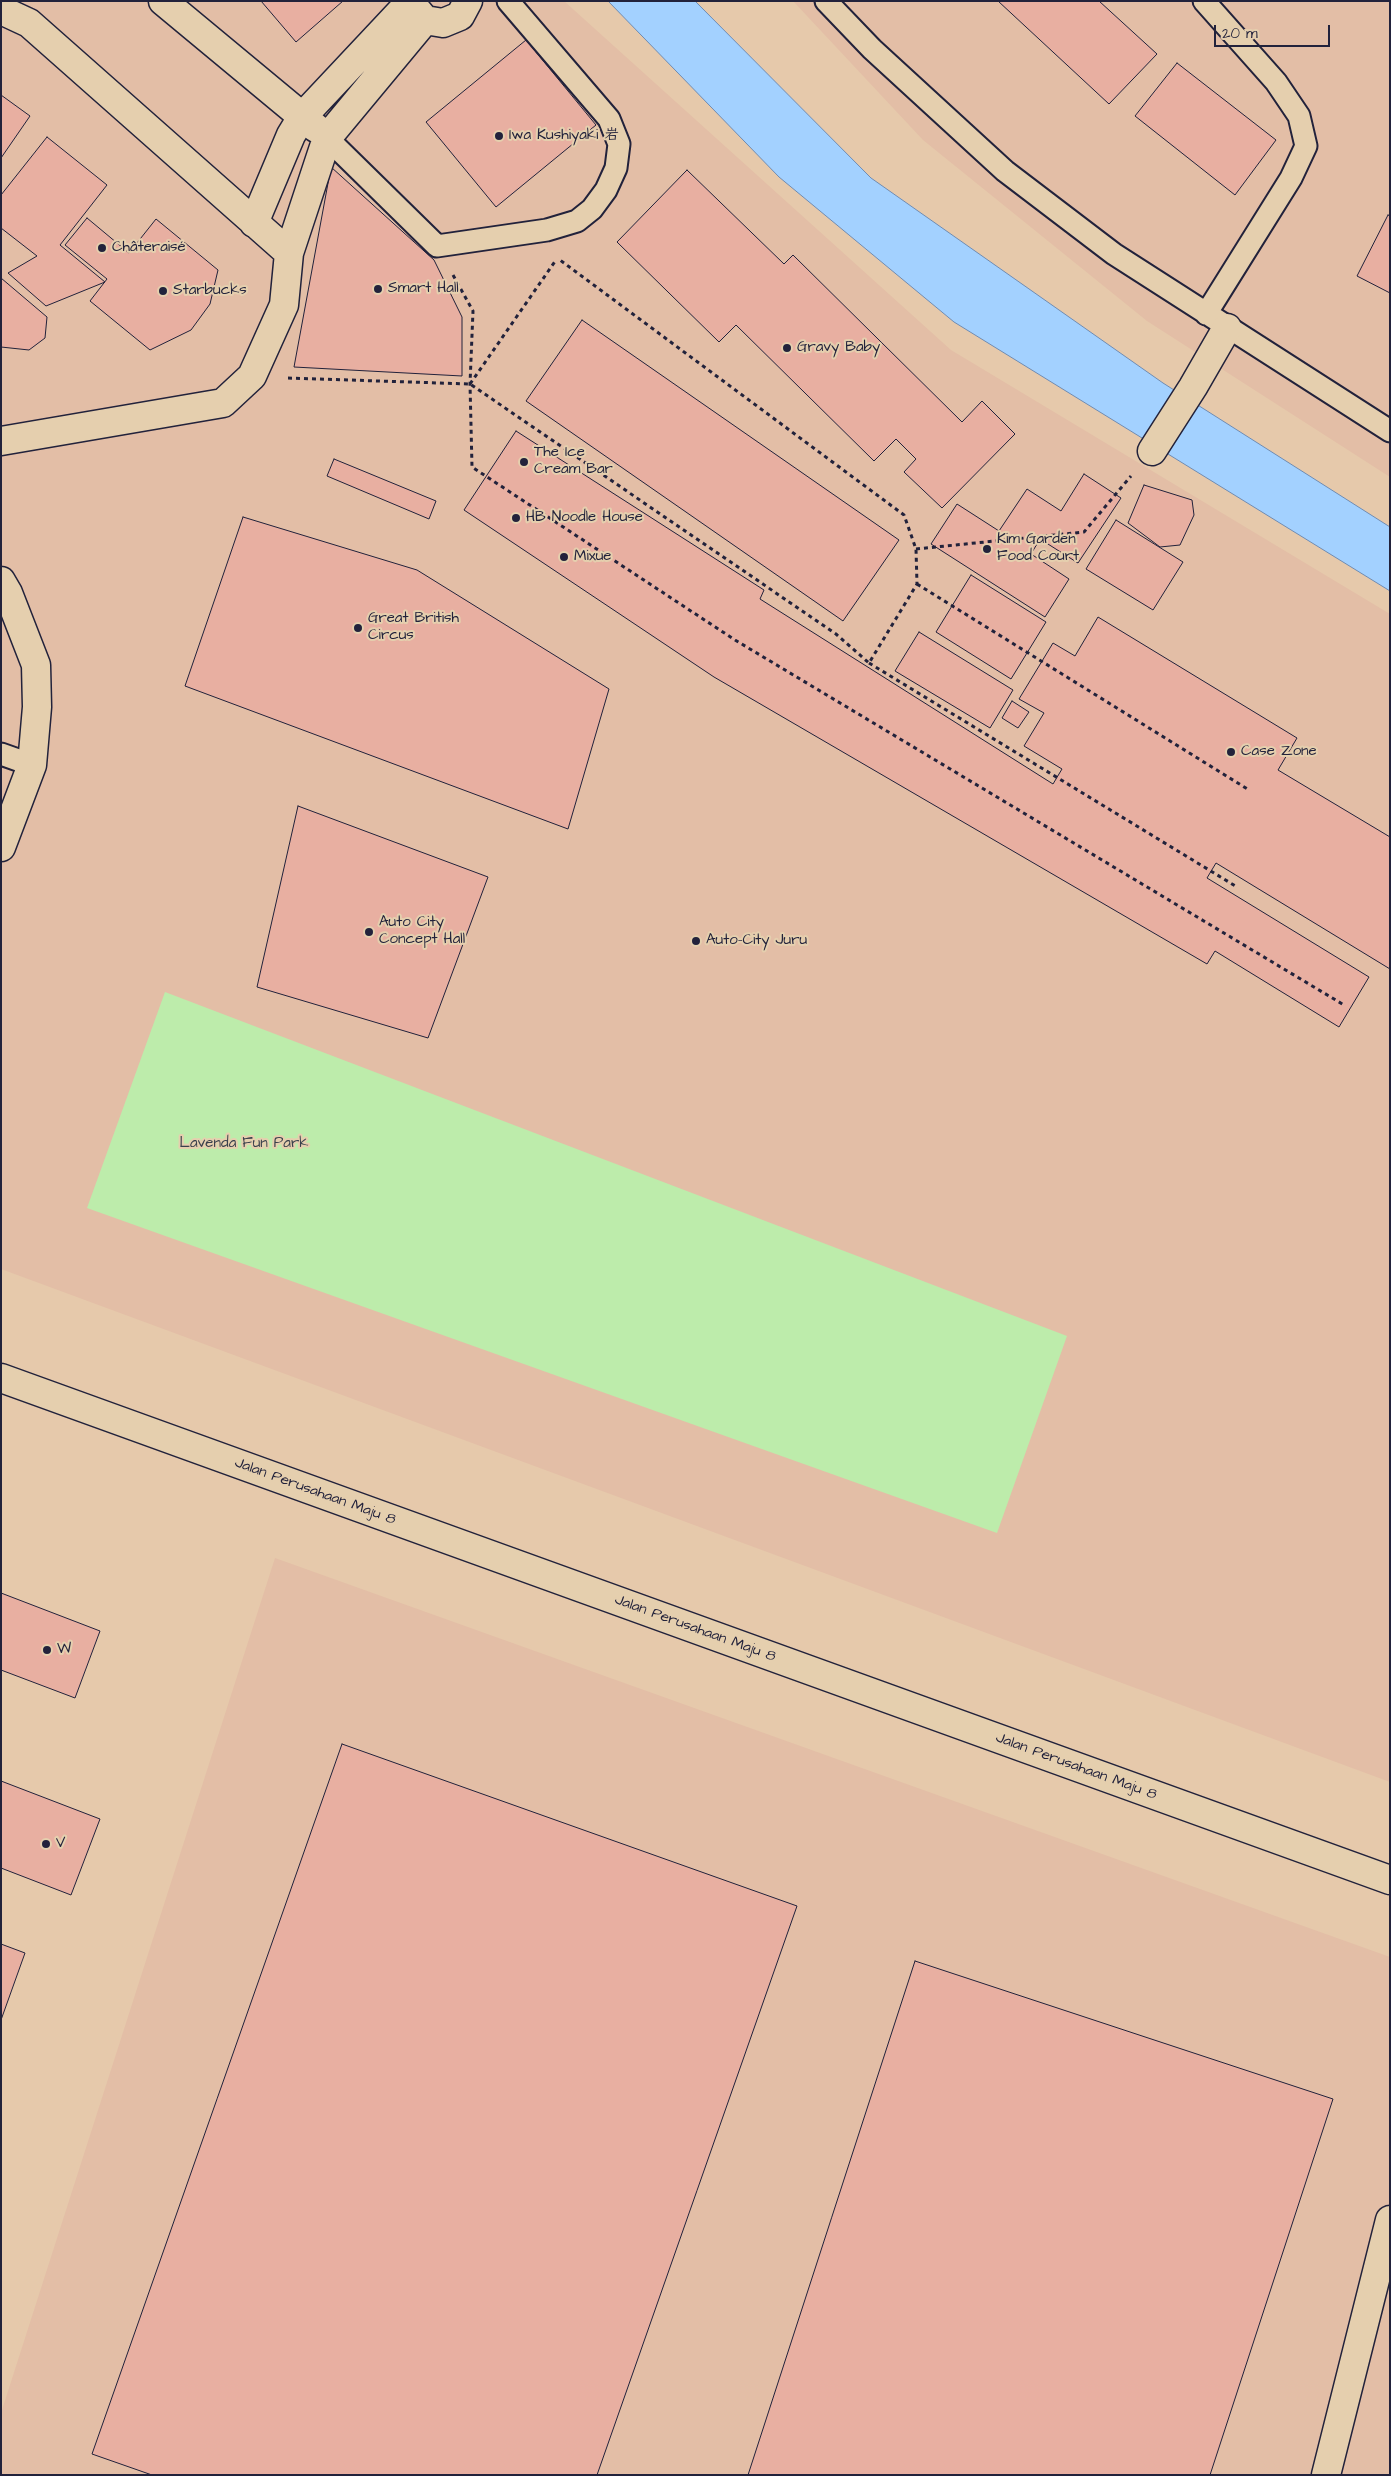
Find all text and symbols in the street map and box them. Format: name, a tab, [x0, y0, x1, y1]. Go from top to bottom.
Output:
scale bar	[1216, 15, 1332, 47]
text: 20 m	[1222, 23, 1258, 44]
place label: Iwa Kushiyaki 岩	[509, 127, 619, 145]
marker: Iwa Kushiyaki 岩	[493, 130, 505, 142]
place label: Châteraisé	[112, 239, 186, 257]
marker: Châteraisé	[96, 242, 108, 254]
place label: Smart Hall	[388, 280, 459, 298]
place label: Starbucks	[173, 282, 247, 300]
marker: Smart Hall	[372, 283, 384, 295]
marker: Starbucks	[157, 285, 169, 297]
place label: Gravy Baby	[797, 339, 880, 357]
marker: Gravy Baby	[781, 342, 793, 354]
place label: The Ice Cream Bar	[534, 444, 613, 479]
marker: The Ice Cream Bar	[518, 456, 530, 468]
place label: HB Noodle House	[526, 509, 643, 527]
marker: HB Noodle House	[510, 512, 522, 524]
place label: Kim Garden Food Court	[997, 531, 1079, 566]
marker: Kim Garden Food Court	[981, 543, 993, 555]
place label: Mixue	[574, 548, 611, 566]
marker: Mixue	[558, 551, 570, 563]
place label: Great British Circus	[368, 610, 459, 645]
marker: Great British Circus	[352, 622, 364, 634]
place label: Case Zone	[1241, 743, 1317, 761]
marker: Case Zone	[1225, 746, 1237, 758]
place label: Auto City Concept Hall	[379, 914, 465, 949]
marker: Auto City Concept Hall	[363, 926, 375, 938]
place label: Auto-City Juru	[706, 932, 807, 950]
marker: Auto-City Juru	[690, 935, 702, 947]
park label: Lavenda Fun Park	[180, 1135, 308, 1153]
street label: Jalan Perusahaan Maju 8	[232, 1454, 398, 1530]
street label: Jalan Perusahaan Maju 8	[612, 1591, 778, 1667]
place label: W	[57, 1641, 71, 1659]
marker: W	[41, 1644, 53, 1656]
street label: Jalan Perusahaan Maju 8	[993, 1729, 1159, 1805]
place label: V	[56, 1835, 65, 1853]
marker: V	[40, 1838, 52, 1850]

